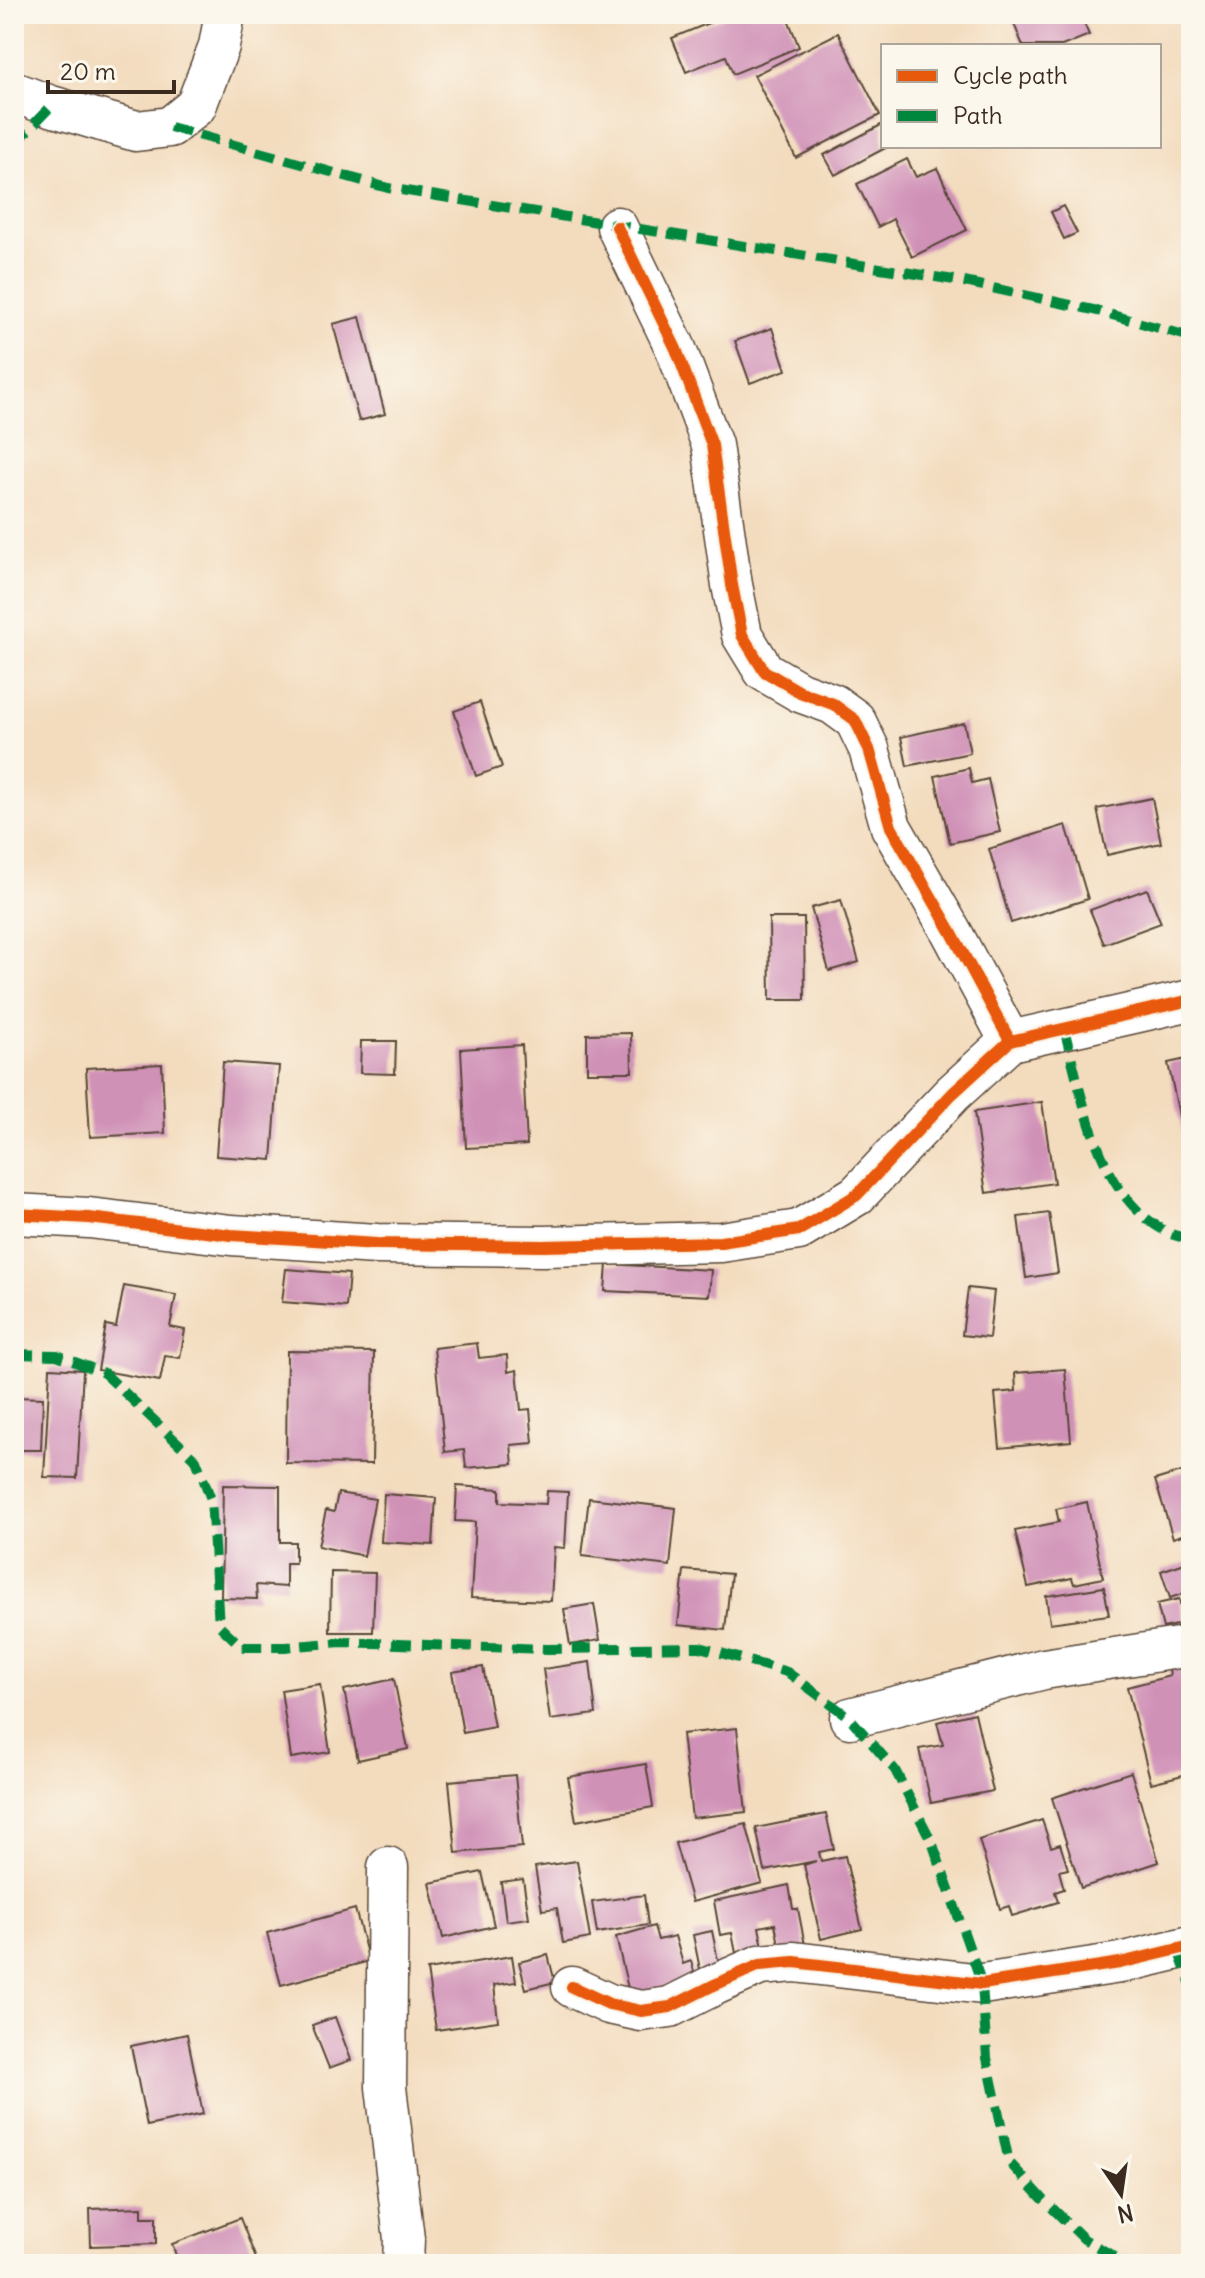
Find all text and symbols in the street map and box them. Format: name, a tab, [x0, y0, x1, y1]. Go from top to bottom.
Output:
scale bar	[48, 44, 174, 94]
legend	[881, 44, 1161, 148]
text: 20 m	[60, 56, 116, 86]
text: Cycle path	[953, 60, 1068, 90]
text: Path	[953, 100, 1003, 130]
north arrow	[1081, 2154, 1161, 2234]
text: N	[1115, 2198, 1136, 2229]

